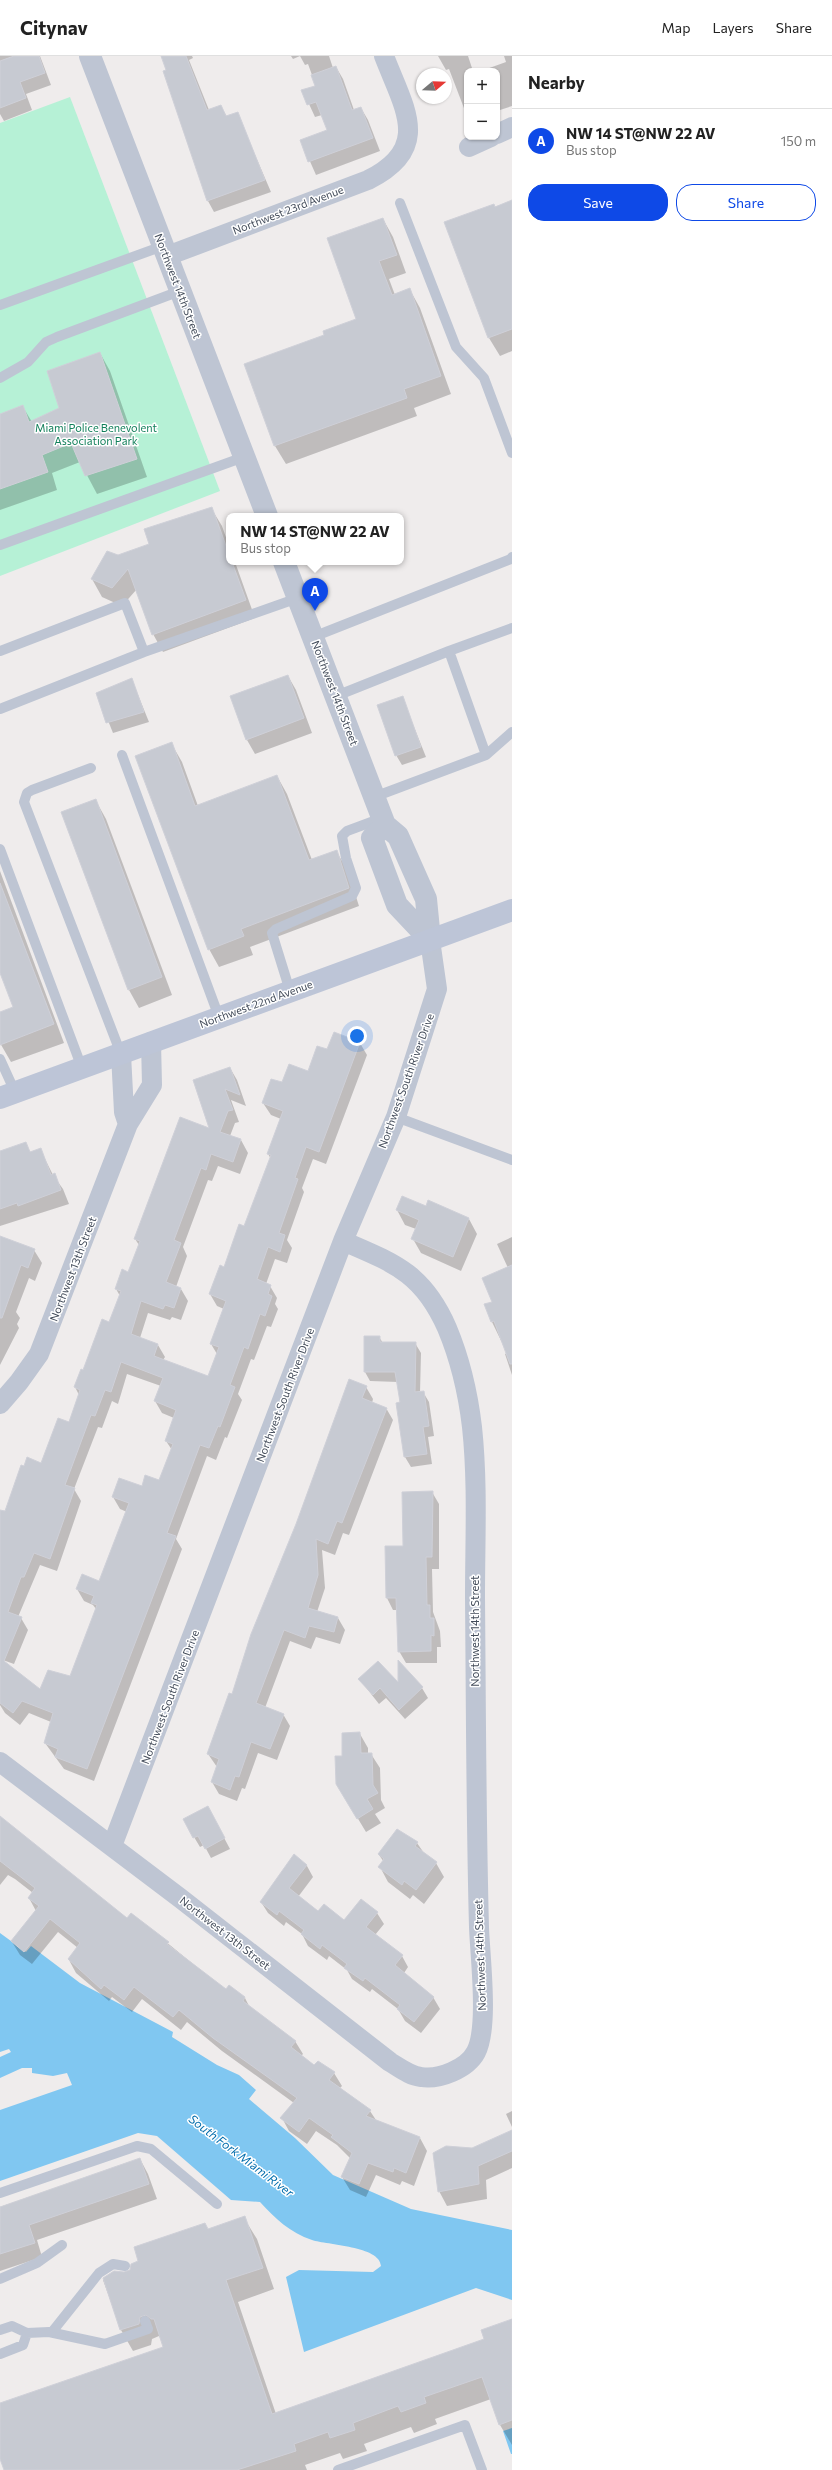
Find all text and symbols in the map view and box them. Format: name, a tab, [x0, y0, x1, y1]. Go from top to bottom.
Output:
text: Citynav	[20, 16, 88, 39]
text: Map	[662, 19, 690, 36]
text: Layers	[712, 19, 754, 36]
text: Share	[776, 19, 812, 36]
north arrow	[416, 68, 452, 104]
map controls	[464, 68, 500, 140]
button: +	[464, 68, 500, 104]
text: Nearby	[528, 72, 585, 93]
button: −	[464, 104, 500, 140]
text: NW 14 ST@NW 22 AV	[566, 124, 715, 142]
text: A	[536, 133, 546, 149]
text: 150 m	[781, 133, 816, 149]
text: Bus stop	[566, 142, 617, 158]
street label: Northwest 23rd Avenue	[231, 182, 345, 237]
button: Save	[528, 184, 668, 221]
button: Share	[676, 184, 816, 221]
street label: Northwest 14th Street	[152, 232, 205, 341]
park label: Miami Police Benevolent Association Park	[35, 421, 158, 447]
popup	[226, 513, 404, 565]
text: NW 14 ST@NW 22 AV	[240, 522, 390, 540]
text: Bus stop	[240, 540, 291, 556]
pin: A	[302, 578, 328, 611]
street label: Northwest 14th Street	[309, 639, 362, 748]
street label: Northwest 22nd Avenue	[197, 977, 314, 1030]
street label: Northwest South River Drive	[375, 1011, 436, 1150]
your location	[347, 1026, 367, 1046]
street label: Northwest 13th Street	[47, 1214, 99, 1323]
street label: Northwest South River Drive	[253, 1326, 316, 1464]
street label: Northwest 14th Street	[468, 1575, 481, 1687]
street label: Northwest South River Drive	[138, 1628, 201, 1766]
street label: Northwest 13th Street	[178, 1893, 273, 1972]
street label: Northwest 14th Street	[471, 1899, 488, 2011]
water label: South Fork Miami River	[187, 2111, 298, 2200]

